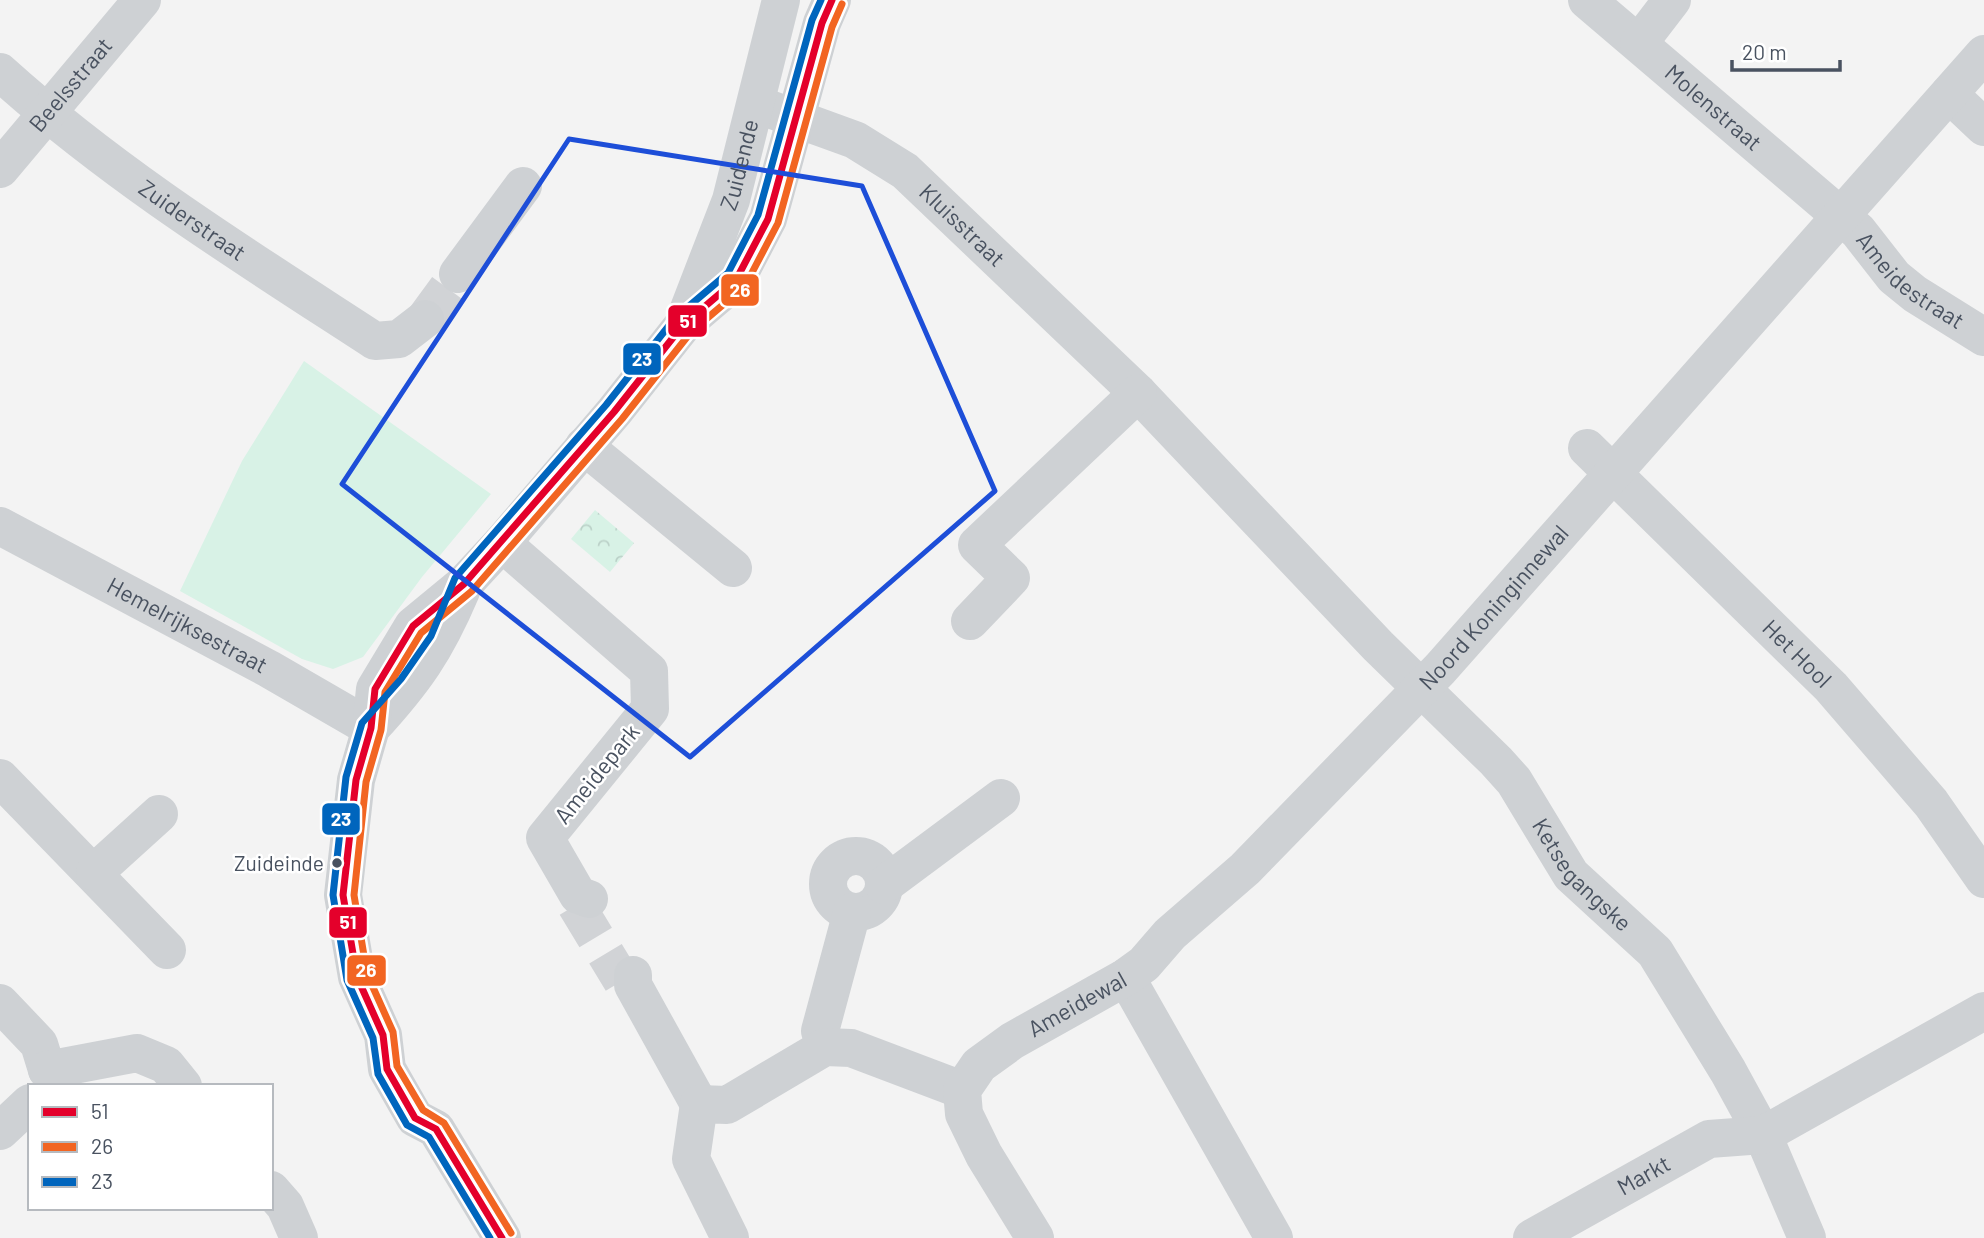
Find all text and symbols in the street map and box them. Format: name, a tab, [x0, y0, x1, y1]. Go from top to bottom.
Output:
scale bar	[1732, 28, 1840, 72]
street label: Beelsstraat	[22, 31, 118, 137]
text: 20 m	[1742, 39, 1787, 64]
street label: Molenstraat	[1660, 58, 1768, 156]
street label: Zuidende	[713, 116, 764, 214]
street label: Zuiderstraat	[134, 173, 252, 266]
street label: Kluisstraat	[914, 177, 1011, 272]
street label: Ameidestraat	[1851, 226, 1970, 334]
line badge: 26	[720, 273, 760, 307]
text: 26	[730, 278, 750, 301]
line badge: 51	[667, 304, 708, 338]
text: 51	[680, 309, 696, 332]
line badge: 23	[622, 342, 662, 376]
text: 23	[632, 347, 652, 370]
street label: Noord Koninginnewal	[1413, 519, 1574, 695]
street label: Hemelrijksestraat	[103, 571, 273, 679]
street label: Het Hool	[1757, 613, 1838, 693]
street label: Ameidepark	[548, 718, 645, 829]
line badge: 23	[321, 802, 361, 836]
text: 23	[331, 807, 351, 830]
street label: Ketsegangske	[1527, 813, 1638, 937]
place label: Zuideinde	[234, 850, 324, 875]
marker: Zuideinde	[330, 856, 344, 870]
line badge: 51	[328, 906, 368, 939]
text: 51	[340, 910, 356, 933]
line badge: 26	[346, 954, 387, 987]
text: 26	[356, 958, 376, 981]
street label: Ameidewal	[1022, 965, 1131, 1042]
legend	[28, 1084, 273, 1210]
text: 51	[91, 1098, 109, 1123]
text: 26	[91, 1133, 113, 1158]
street label: Markt	[1612, 1149, 1675, 1201]
text: 23	[91, 1168, 113, 1193]

